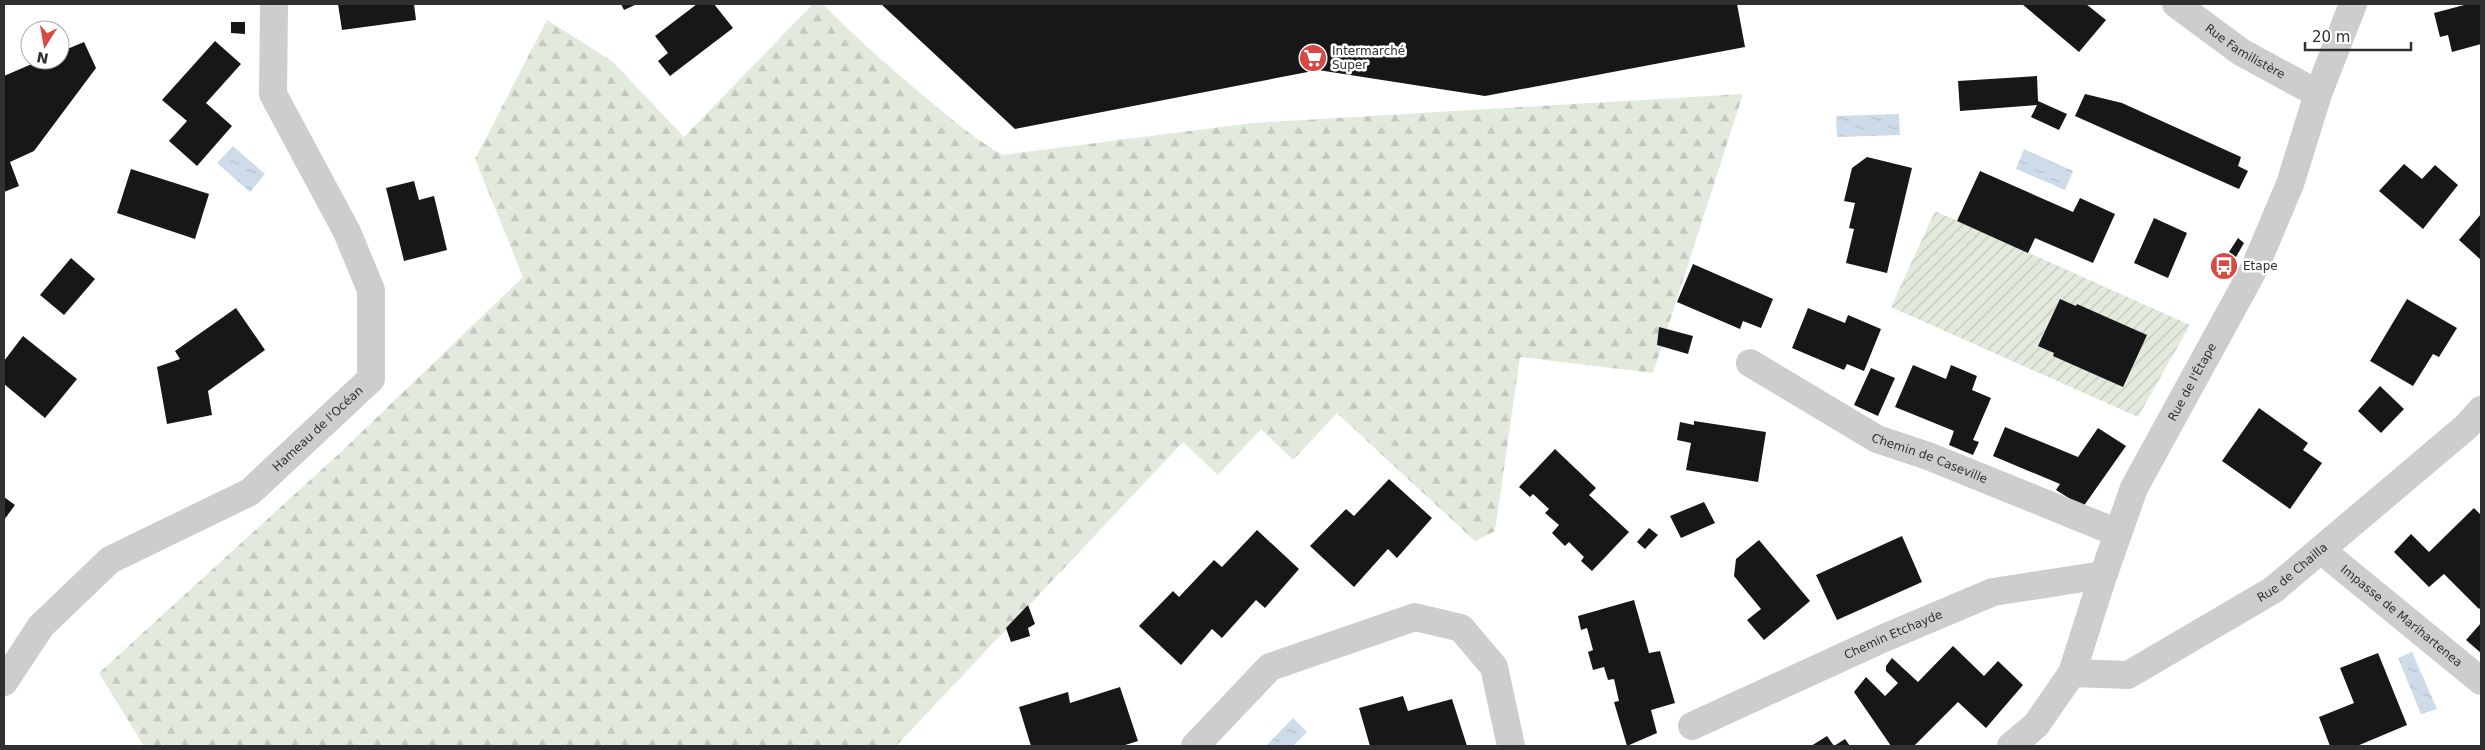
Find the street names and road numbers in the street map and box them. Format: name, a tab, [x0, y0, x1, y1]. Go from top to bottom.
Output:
street label: Rue Familistère	[2202, 21, 2288, 82]
street label: Rue de l'Étape	[2165, 340, 2219, 423]
street label: Hameau de l'Océan	[270, 383, 366, 474]
street label: Chemin de Caseville	[1869, 430, 1990, 486]
street label: Rue de Chailla	[2255, 540, 2330, 605]
street label: Impasse de Marihartenea	[2338, 562, 2465, 670]
street label: Chemin Etchayde	[1842, 607, 1945, 662]

